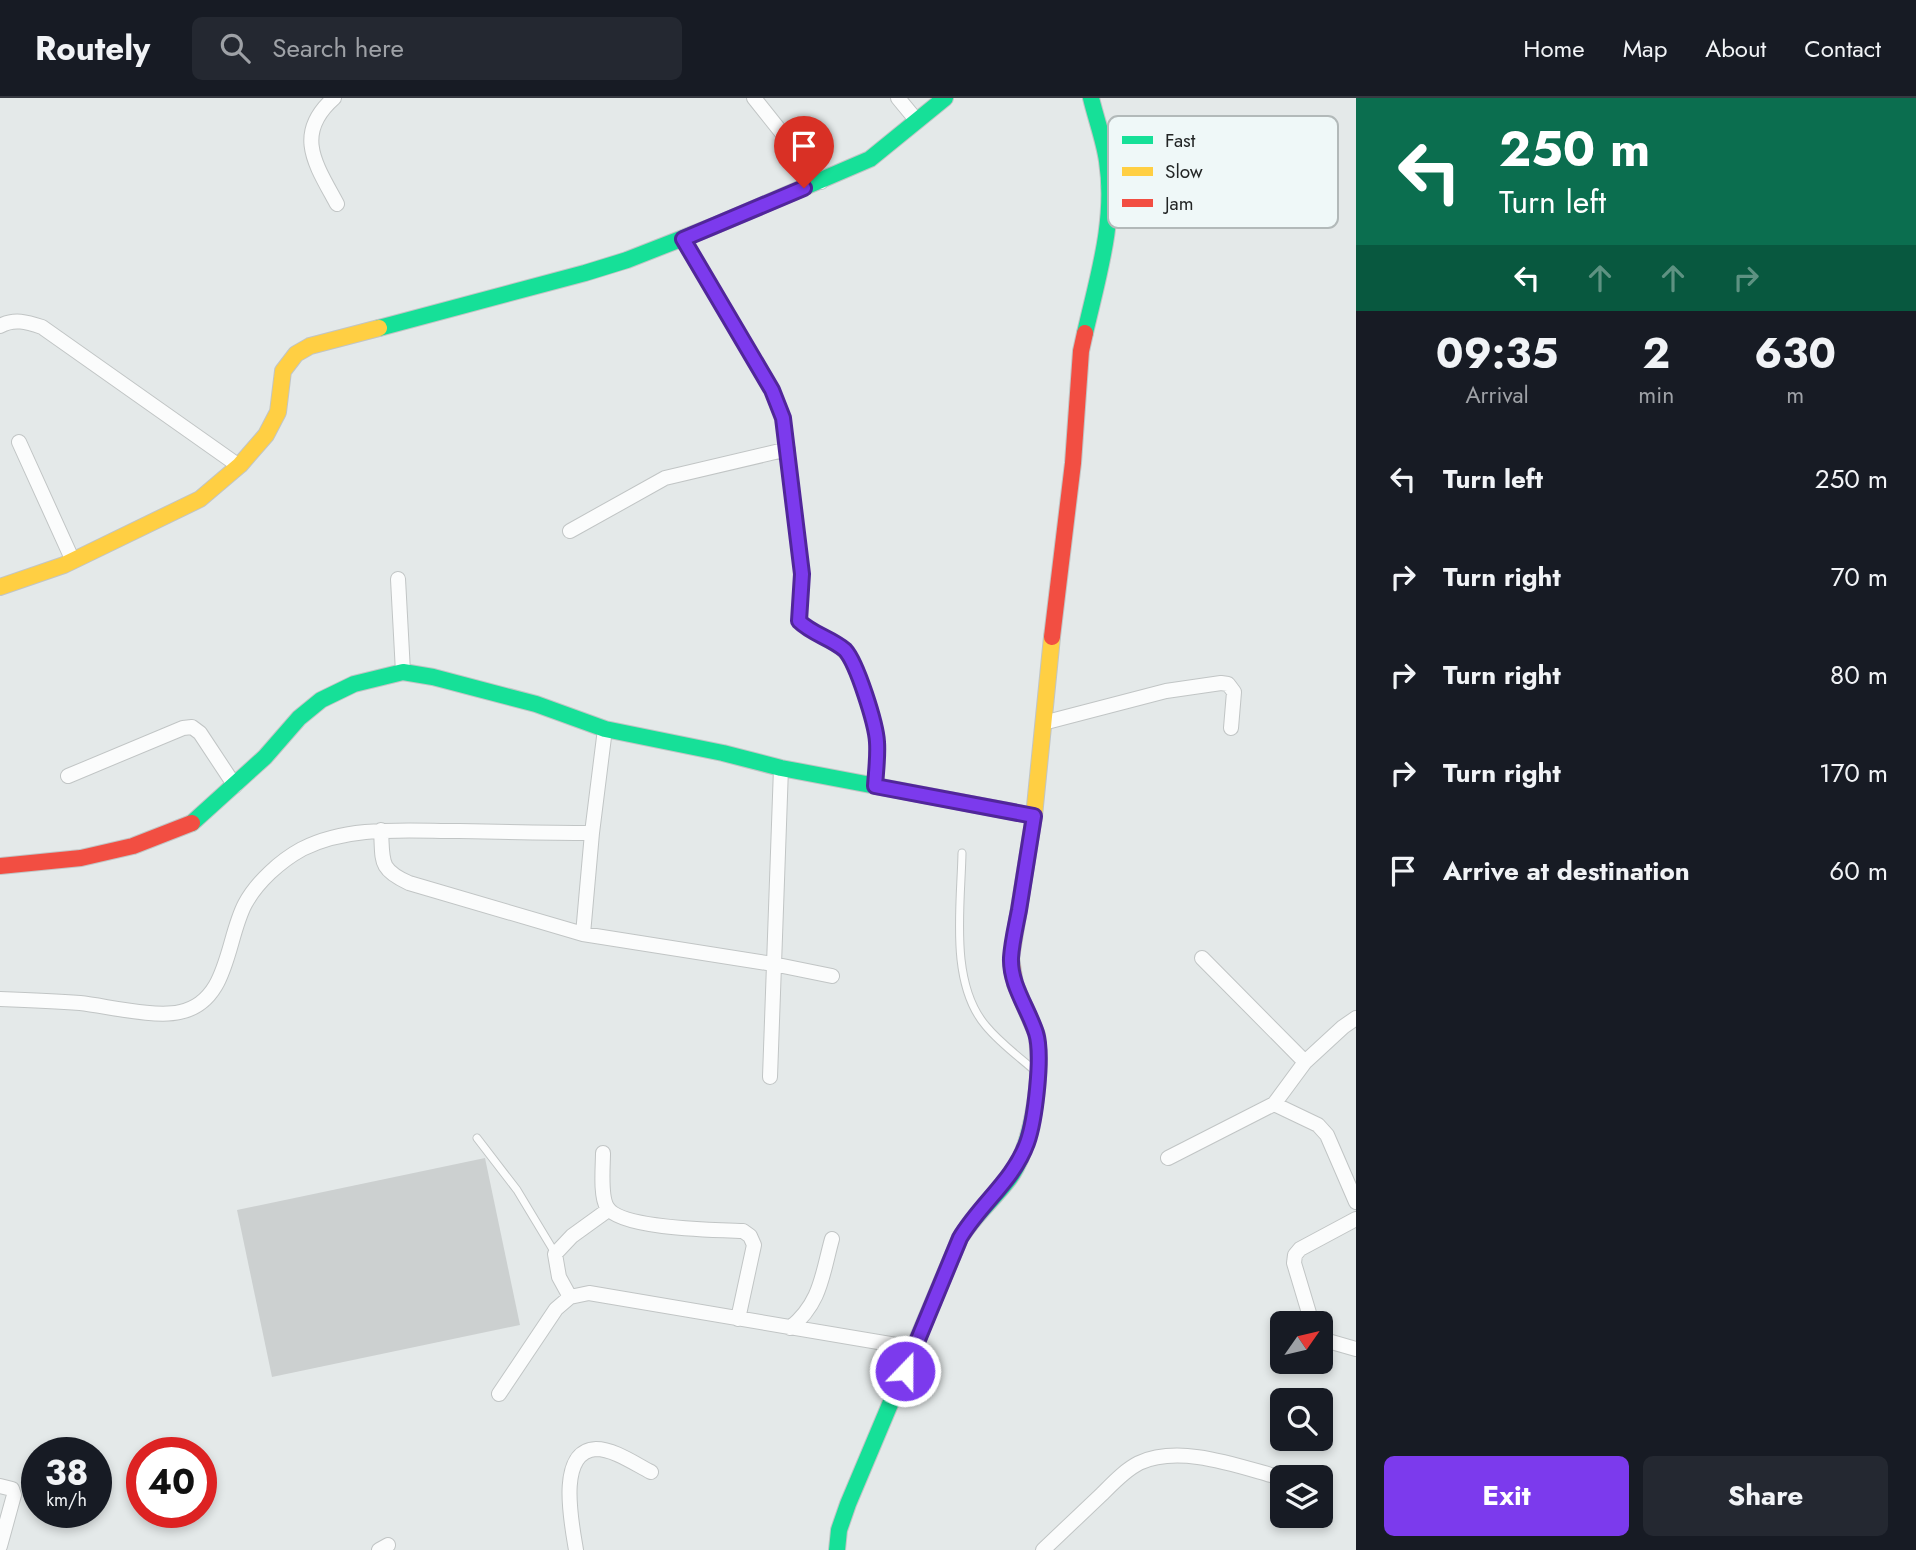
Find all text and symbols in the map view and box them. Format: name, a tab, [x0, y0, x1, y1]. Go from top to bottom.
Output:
search box	[192, 17, 682, 80]
text: Routely	[35, 25, 150, 72]
icon: search	[216, 29, 254, 67]
text: Search here	[272, 29, 404, 67]
text: Home	[1523, 31, 1585, 66]
text: Map	[1623, 31, 1667, 66]
text: About	[1705, 31, 1766, 66]
text: Contact	[1804, 31, 1881, 66]
text: 250 m	[1499, 114, 1650, 184]
pin	[774, 116, 834, 188]
legend	[1108, 116, 1338, 228]
icon: left	[1384, 126, 1475, 217]
icon: arrive	[785, 127, 823, 165]
text: Fast	[1165, 127, 1196, 154]
text: Slow	[1165, 158, 1203, 185]
text: Turn left	[1499, 179, 1606, 225]
text: Jam	[1162, 190, 1194, 217]
icon: left	[1508, 259, 1546, 297]
icon: ahead	[1581, 259, 1619, 297]
icon: ahead	[1654, 259, 1692, 297]
icon: right	[1727, 259, 1765, 297]
text: 09:35	[1436, 323, 1558, 384]
text: 2	[1643, 323, 1670, 384]
text: 630	[1754, 323, 1836, 384]
text: Arrival	[1465, 378, 1529, 412]
text: min	[1638, 378, 1674, 412]
text: m	[1786, 378, 1804, 412]
icon: left	[1384, 460, 1422, 498]
text: Turn left	[1443, 460, 1543, 498]
text: 250 m	[1815, 460, 1888, 498]
icon: right	[1384, 558, 1422, 596]
text: Turn right	[1443, 558, 1561, 596]
text: 70 m	[1831, 558, 1888, 596]
icon: right	[1384, 656, 1422, 694]
text: Turn right	[1443, 656, 1561, 694]
text: 80 m	[1830, 656, 1888, 694]
icon: right	[1384, 754, 1422, 792]
text: Turn right	[1443, 754, 1561, 792]
text: 170 m	[1819, 754, 1888, 792]
icon: arrive	[1384, 852, 1422, 890]
text: Arrive at destination	[1443, 852, 1690, 890]
text: 60 m	[1829, 852, 1888, 890]
north arrow	[1270, 1311, 1334, 1374]
map controls	[1270, 1311, 1333, 1528]
position arrow	[868, 1334, 942, 1408]
button: search	[1270, 1388, 1333, 1451]
speed limit sign: 40	[126, 1437, 217, 1528]
text: 38	[45, 1448, 88, 1498]
button: Exit	[1384, 1456, 1629, 1536]
button: Share	[1643, 1456, 1888, 1536]
button: layers	[1270, 1465, 1333, 1528]
text: km/h	[46, 1487, 87, 1513]

